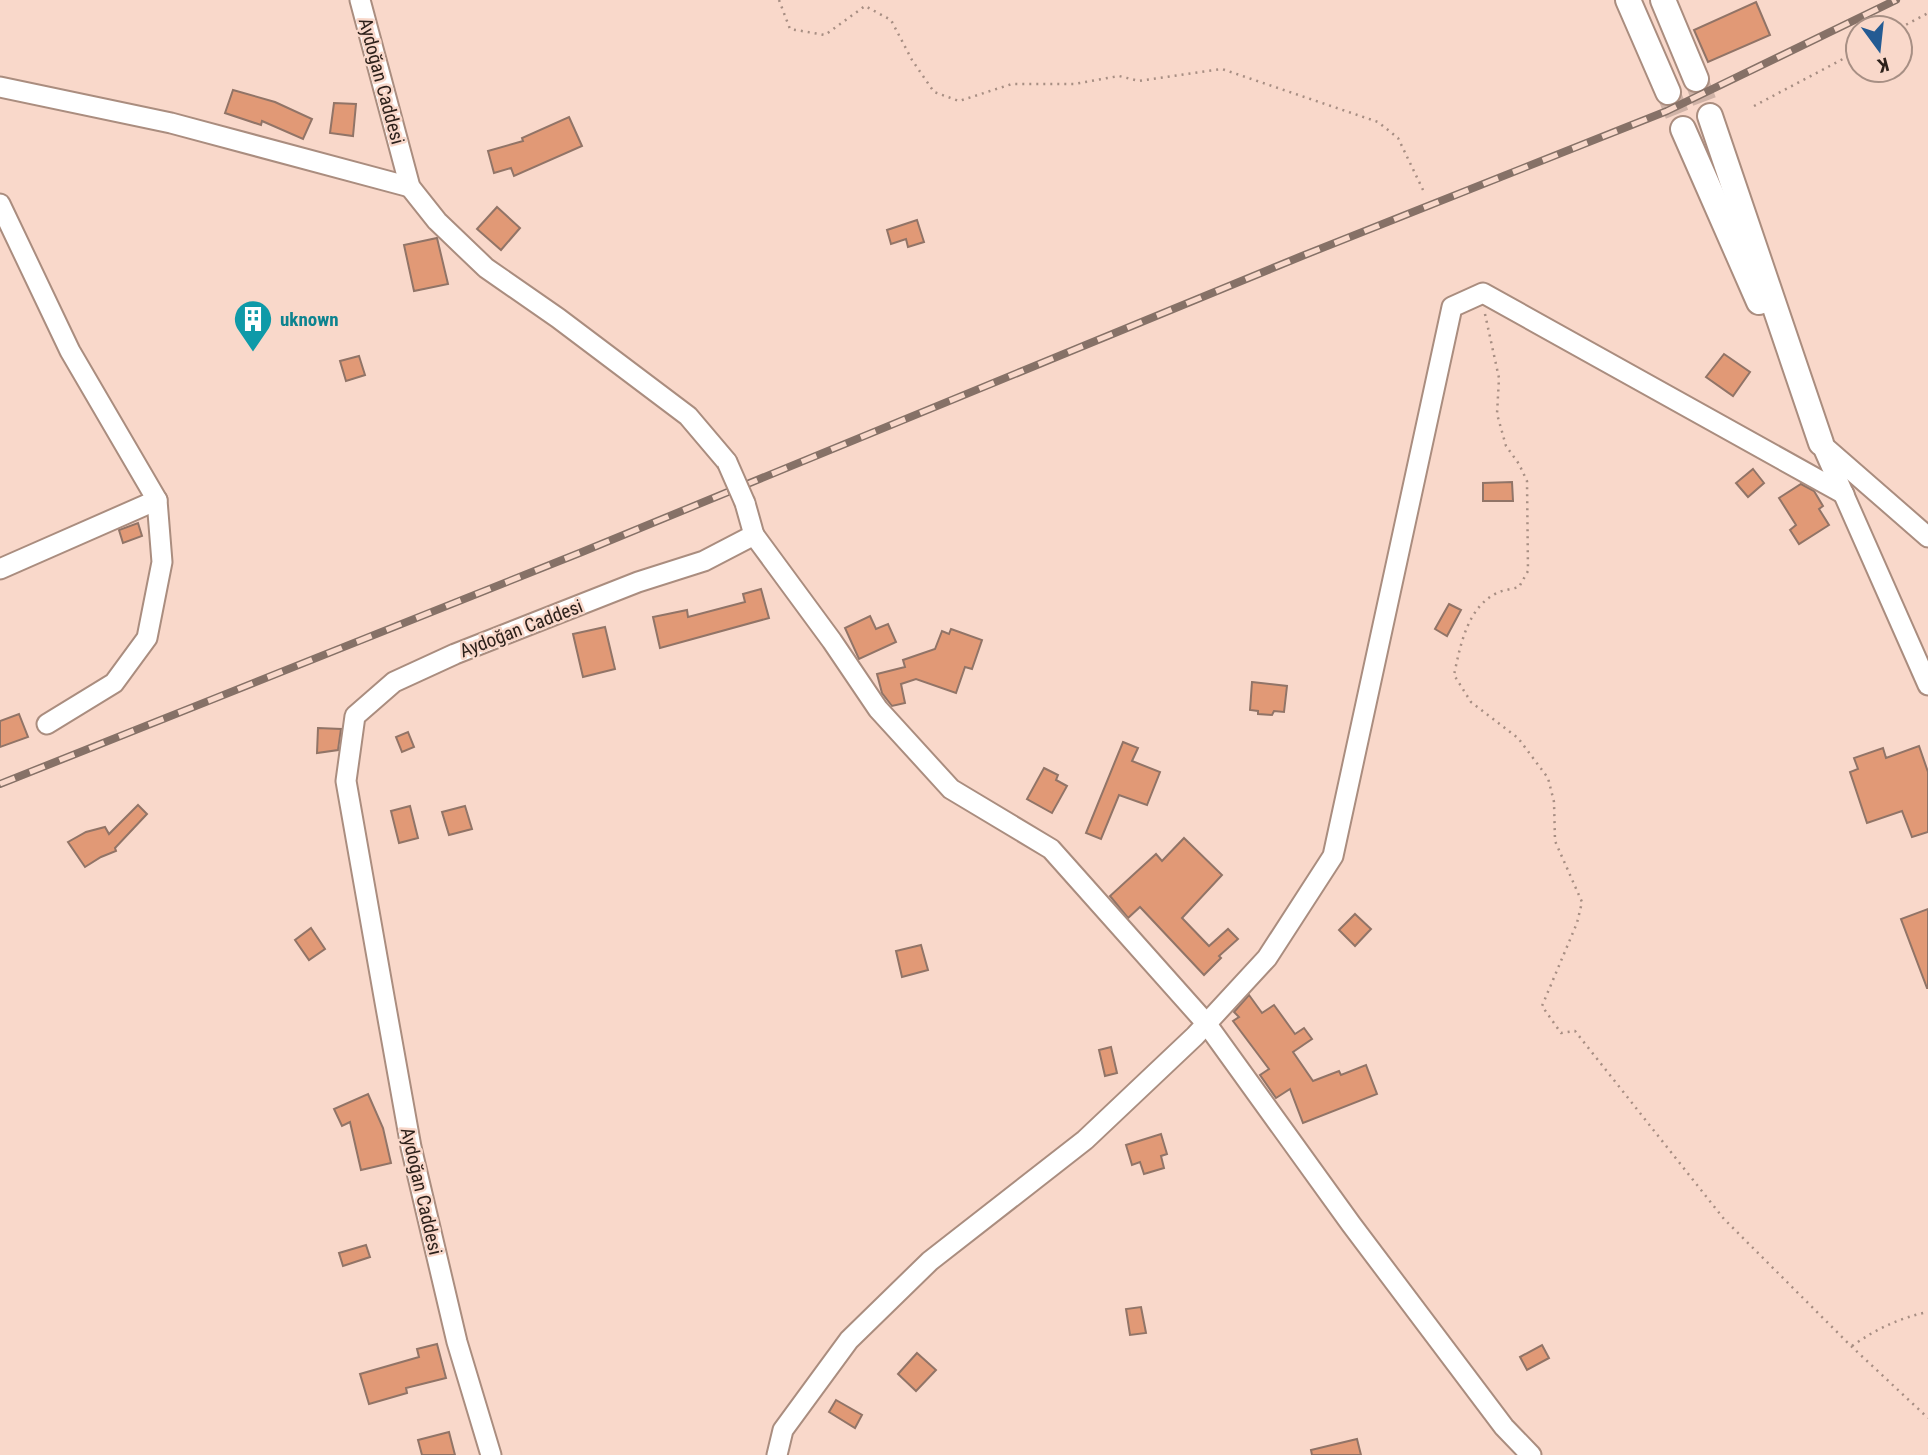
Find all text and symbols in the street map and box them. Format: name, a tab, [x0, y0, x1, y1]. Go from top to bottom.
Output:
north arrow	[1844, 14, 1914, 84]
street label: Aydoğan Caddesi	[354, 15, 409, 147]
text: K	[1875, 52, 1891, 78]
building icon: uknown	[232, 298, 274, 353]
place label: uknown	[280, 308, 339, 331]
street label: Aydoğan Caddesi	[456, 594, 586, 662]
street label: Aydoğan Caddesi	[396, 1125, 447, 1257]

